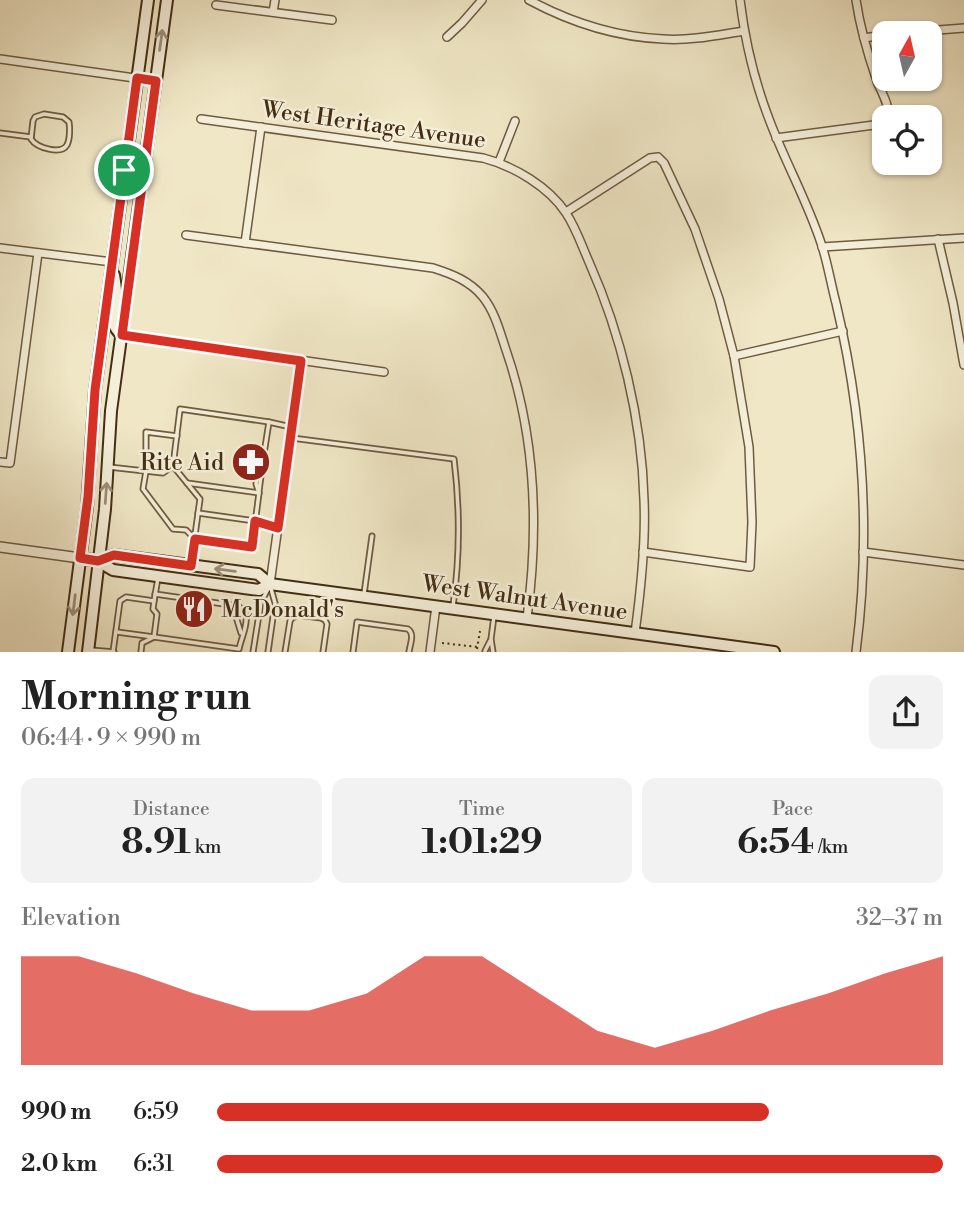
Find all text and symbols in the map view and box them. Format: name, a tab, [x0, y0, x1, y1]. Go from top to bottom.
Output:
north arrow	[872, 21, 942, 91]
map controls	[872, 21, 942, 175]
one-way arrow	[155, 30, 168, 52]
street label: West Heritage Avenue	[259, 95, 488, 155]
button: locate	[872, 105, 942, 175]
pin	[94, 140, 154, 200]
icon: arrive	[105, 151, 143, 189]
pharmacy icon: Rite Aid	[230, 441, 272, 483]
place label: Rite Aid	[140, 449, 224, 477]
one-way arrow	[100, 483, 113, 505]
one-way arrow	[214, 563, 237, 576]
street label: West Walnut Avenue	[419, 570, 630, 626]
restaurant icon: McDonald's	[173, 588, 215, 630]
one-way arrow	[67, 593, 80, 616]
place label: McDonald's	[221, 596, 344, 624]
text: Morning run	[21, 674, 251, 721]
button: share	[869, 675, 943, 749]
text: 06:44 · 9 × 990 m	[21, 724, 201, 752]
text: Distance	[133, 797, 210, 821]
text: Time	[459, 797, 505, 821]
text: Pace	[772, 797, 813, 821]
text: 8.91	[121, 821, 191, 864]
text: 1:01:29	[421, 821, 543, 864]
text: 6:54	[737, 821, 814, 864]
text: km	[191, 835, 221, 859]
text: /km	[814, 835, 848, 859]
text: Elevation	[21, 904, 121, 932]
text: 32–37 m	[856, 904, 943, 932]
text: 990 m	[21, 1098, 91, 1126]
text: 6:59	[133, 1098, 179, 1126]
text: 2.0 km	[21, 1150, 97, 1178]
text: 6:31	[133, 1150, 174, 1178]

